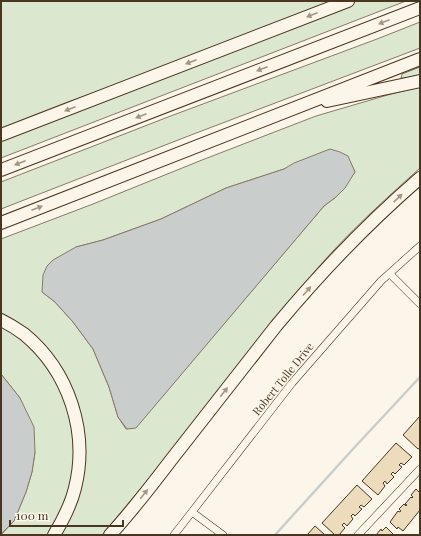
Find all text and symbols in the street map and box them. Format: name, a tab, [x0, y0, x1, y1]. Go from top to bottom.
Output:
one-way arrow	[306, 13, 318, 19]
one-way arrow	[377, 19, 389, 25]
one-way arrow	[185, 59, 196, 65]
one-way arrow	[256, 66, 268, 72]
one-way arrow	[63, 106, 75, 112]
one-way arrow	[135, 113, 147, 119]
one-way arrow	[14, 160, 26, 166]
one-way arrow	[392, 194, 403, 203]
one-way arrow	[32, 205, 44, 211]
one-way arrow	[302, 286, 311, 296]
street label: Robert Tolle Drive	[249, 339, 317, 418]
one-way arrow	[220, 386, 229, 397]
one-way arrow	[140, 489, 149, 500]
scale bar	[10, 502, 123, 528]
text: 100 m	[16, 507, 49, 523]

